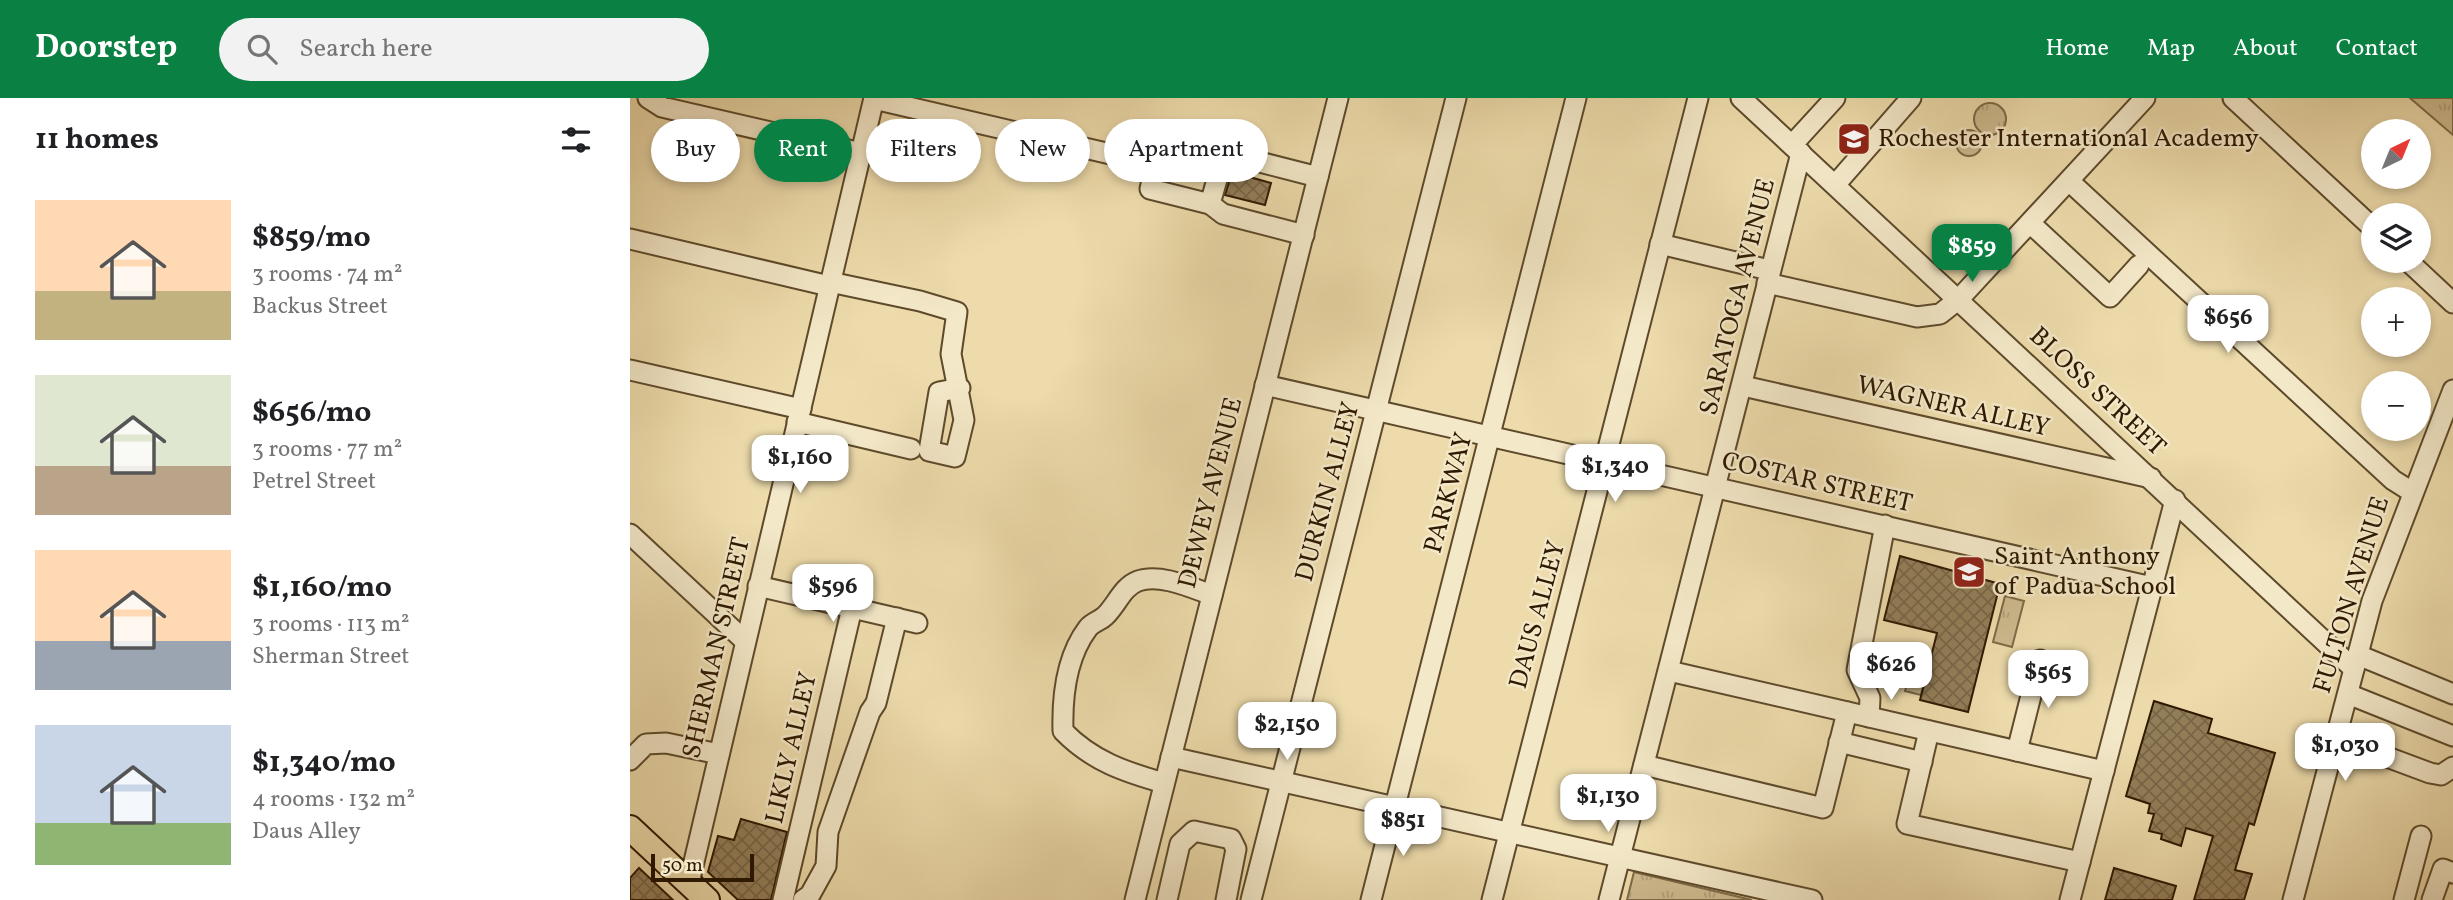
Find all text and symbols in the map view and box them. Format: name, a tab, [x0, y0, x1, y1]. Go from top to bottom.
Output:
search box	[219, 18, 709, 81]
text: Doorstep	[35, 26, 177, 72]
icon: search	[243, 30, 281, 68]
text: Search here	[299, 31, 433, 67]
text: Home	[2045, 32, 2109, 66]
text: Map	[2147, 32, 2195, 66]
text: About	[2233, 32, 2298, 66]
text: Contact	[2336, 32, 2418, 66]
text: 11 homes	[35, 119, 159, 161]
chip: Buy	[651, 119, 740, 182]
chip: Rent	[754, 119, 852, 182]
chip: Filters	[866, 119, 981, 182]
chip: New	[995, 119, 1090, 182]
chip: Apartment	[1104, 119, 1268, 182]
north arrow	[2361, 119, 2431, 189]
map controls	[2361, 119, 2431, 441]
school or university icon: Rochester International Academy	[1835, 120, 1873, 158]
icon: filters	[557, 121, 595, 159]
place label: Rochester International Academy	[1878, 121, 2259, 157]
street label: SARATOGA AVENUE	[1691, 175, 1785, 419]
button: layers	[2361, 203, 2431, 273]
text: $859/mo	[252, 217, 371, 259]
pin: $859	[1931, 225, 2013, 284]
icon: home	[91, 228, 175, 312]
text: $859	[1948, 231, 1996, 263]
text: 3 rooms · 74 m²	[252, 259, 402, 291]
button: +	[2361, 287, 2431, 357]
text: Backus Street	[252, 291, 388, 323]
pin: $656	[2187, 296, 2269, 355]
text: $656	[2203, 302, 2253, 334]
street label: BLOSS STREET	[2021, 319, 2173, 465]
street label: WAGNER ALLEY	[1853, 367, 2053, 447]
button: −	[2361, 371, 2431, 441]
text: $656/mo	[252, 392, 372, 434]
street label: DEWEY AVENUE	[1170, 393, 1252, 593]
street label: DURKIN ALLEY	[1287, 398, 1369, 586]
icon: home	[91, 403, 175, 487]
street label: PARKWAY	[1416, 429, 1482, 557]
text: 3 rooms · 77 m²	[252, 434, 402, 466]
pin: $1,160	[743, 436, 857, 495]
text: $1,160	[768, 442, 832, 474]
pin: $1,340	[1558, 444, 1672, 504]
street label: COSTAR STREET	[1718, 444, 1916, 522]
text: $1,340	[1581, 451, 1649, 483]
text: Petrel Street	[252, 466, 376, 498]
street label: FULTON AVENUE	[2305, 492, 2399, 698]
street label: SHERMAN STREET	[674, 534, 760, 762]
street label: DAUS ALLEY	[1501, 537, 1575, 693]
place label: Saint Anthony of Padua School	[1994, 539, 2176, 605]
school or university icon: Saint Anthony of Padua School	[1950, 553, 1988, 591]
pin: $596	[792, 564, 874, 624]
text: $1,160/mo	[252, 567, 392, 609]
text: $596	[808, 571, 858, 603]
icon: home	[91, 578, 175, 662]
text: 3 rooms · 113 m²	[252, 609, 410, 641]
text: Sherman Street	[252, 641, 409, 673]
pin: $626	[1850, 642, 1932, 702]
text: $626	[1866, 649, 1916, 681]
pin: $565	[2007, 650, 2089, 710]
text: $565	[2024, 657, 2072, 689]
street label: LIKLY ALLEY	[757, 669, 827, 827]
pin: $2,150	[1230, 702, 1344, 762]
text: $2,150	[1254, 709, 1320, 741]
pin: $1,030	[2288, 724, 2402, 783]
text: $1,030	[2311, 730, 2379, 762]
text: $1,340/mo	[252, 742, 396, 784]
icon: home	[91, 753, 175, 837]
pin: $1,130	[1551, 774, 1665, 834]
text: $1,130	[1576, 781, 1640, 813]
text: 4 rooms · 132 m²	[252, 784, 415, 816]
pin: $851	[1362, 798, 1444, 858]
text: $851	[1380, 805, 1426, 837]
text: Daus Alley	[252, 816, 361, 848]
scale bar	[651, 851, 754, 883]
text: 50 m	[662, 853, 703, 879]

